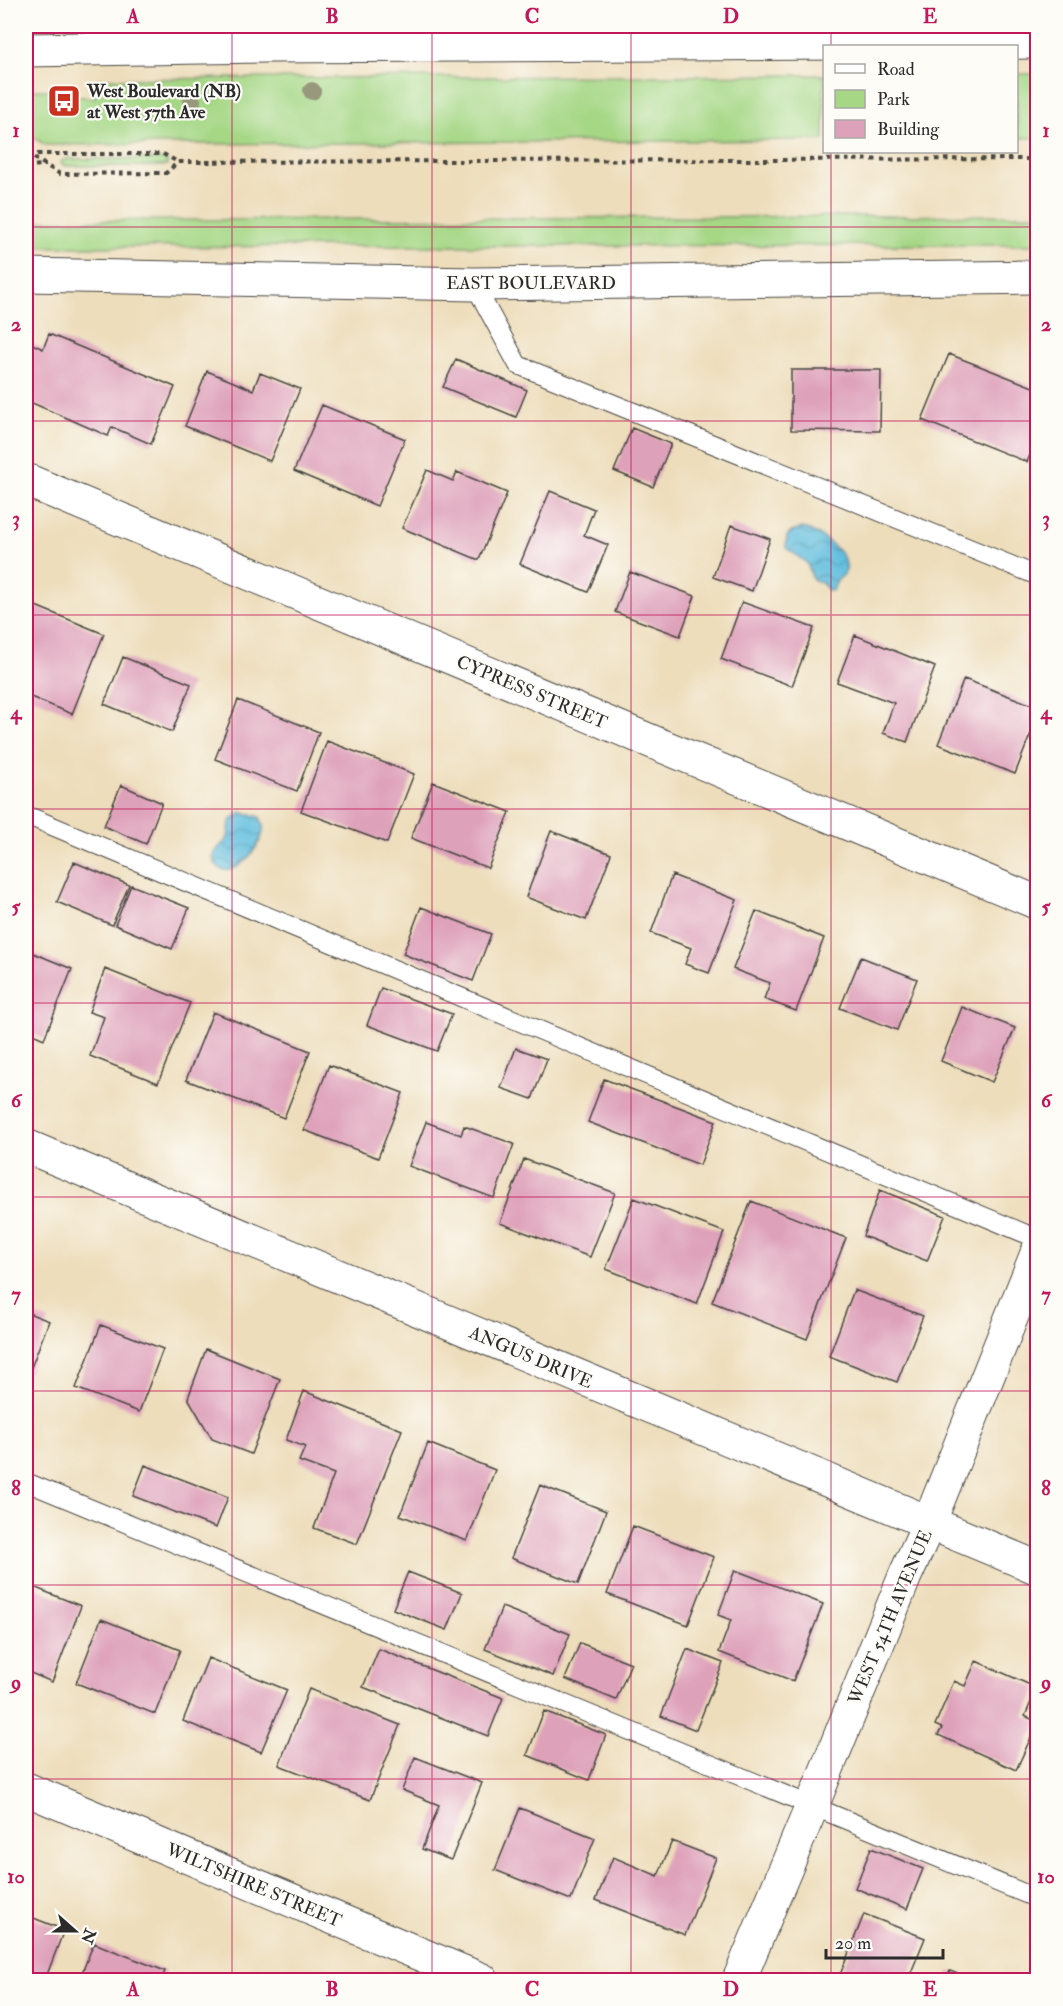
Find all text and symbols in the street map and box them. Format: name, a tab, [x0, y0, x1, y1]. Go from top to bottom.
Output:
text: A	[126, 4, 140, 29]
text: B	[325, 4, 339, 29]
text: C	[525, 4, 539, 29]
text: D	[723, 4, 739, 29]
text: E	[923, 4, 938, 29]
legend	[823, 45, 1018, 153]
text: Road	[877, 58, 915, 81]
place label: West Boulevard (NB) at West 57th Ave	[86, 80, 241, 124]
bus stop icon: West Boulevard (NB) at West 57th Ave	[46, 83, 82, 119]
text: Park	[877, 88, 910, 111]
text: 1	[12, 118, 20, 143]
text: Building	[877, 118, 940, 141]
text: 1	[1042, 118, 1050, 143]
street label: EAST BOULEVARD	[446, 272, 616, 295]
text: 2	[11, 312, 21, 337]
text: 2	[1041, 312, 1051, 337]
text: 3	[12, 506, 20, 531]
text: 3	[1042, 506, 1050, 531]
street label: CYPRESS STREET	[453, 650, 611, 735]
text: 4	[10, 700, 23, 725]
text: 4	[1040, 700, 1053, 725]
text: 5	[12, 894, 22, 919]
text: 5	[1042, 894, 1052, 919]
text: 6	[11, 1088, 23, 1113]
text: 6	[1041, 1088, 1053, 1113]
text: 7	[11, 1282, 21, 1307]
text: 7	[1041, 1282, 1051, 1307]
street label: ANGUS DRIVE	[465, 1321, 596, 1394]
text: 8	[11, 1476, 21, 1501]
text: 8	[1041, 1476, 1051, 1501]
street label: WEST 54TH AVENUE	[843, 1526, 938, 1709]
text: 9	[9, 1670, 21, 1695]
text: 9	[1039, 1670, 1051, 1695]
street label: WILTSHIRE STREET	[162, 1838, 345, 1933]
text: 10	[7, 1864, 25, 1889]
text: 10	[1037, 1864, 1055, 1889]
north arrow	[45, 1901, 105, 1961]
scale bar	[826, 1922, 943, 1960]
text: N	[76, 1925, 100, 1947]
text: 20 m	[835, 1932, 871, 1955]
text: A	[126, 1977, 140, 2002]
text: B	[325, 1977, 339, 2002]
text: C	[525, 1977, 539, 2002]
text: D	[723, 1977, 739, 2002]
text: E	[923, 1977, 938, 2002]

